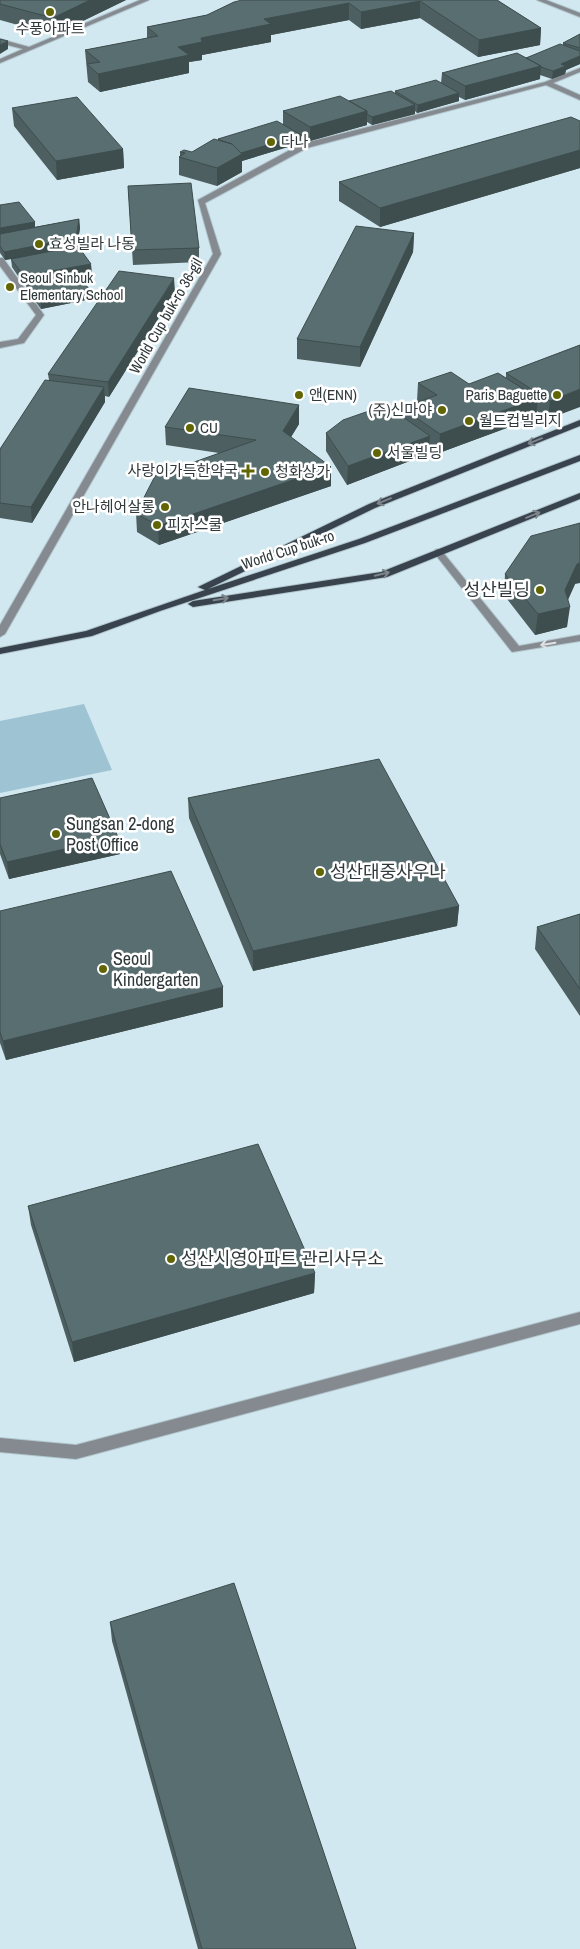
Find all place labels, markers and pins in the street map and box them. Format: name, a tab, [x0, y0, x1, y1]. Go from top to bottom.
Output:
marker: 수풍아파트	[44, 6, 56, 18]
place label: 수풍아파트	[15, 18, 85, 39]
place label: 다나	[281, 131, 309, 152]
marker: 다나	[265, 136, 277, 148]
place label: 효성빌라 나동	[49, 233, 135, 254]
marker: 효성빌라 나동	[33, 238, 45, 250]
place label: Seoul Sinbuk Elementary School	[20, 267, 123, 305]
marker: Seoul Sinbuk Elementary School	[4, 281, 16, 293]
place label: 앤(ENN)	[309, 384, 357, 405]
place label: Paris Baguette	[466, 384, 547, 405]
marker: 앤(ENN)	[293, 389, 305, 401]
marker: Paris Baguette	[551, 389, 563, 401]
place label: (주)신마야	[369, 399, 432, 420]
marker: (주)신마야	[436, 404, 448, 416]
place label: 월드컵빌리지	[479, 410, 562, 431]
marker: 월드컵빌리지	[463, 415, 475, 427]
place label: CU	[200, 417, 218, 438]
marker: CU	[184, 422, 196, 434]
place label: 서울빌딩	[387, 442, 442, 463]
marker: 서울빌딩	[371, 447, 383, 459]
place label: 사랑이가득한약국	[128, 460, 238, 481]
place label: 청화상가	[275, 461, 330, 482]
marker: 사랑이가득한약국	[242, 465, 254, 477]
marker: 청화상가	[259, 466, 271, 478]
place label: 안나헤어살롱	[72, 496, 155, 517]
marker: 안나헤어살롱	[159, 501, 171, 513]
place label: 피자스쿨	[167, 514, 222, 535]
marker: 피자스쿨	[151, 519, 163, 531]
place label: 성산빌딩	[464, 577, 530, 602]
marker: 성산빌딩	[534, 584, 546, 596]
place label: Sungsan 2-dong Post Office	[66, 811, 175, 857]
marker: Sungsan 2-dong Post Office	[50, 828, 62, 840]
place label: 성산대중사우나	[330, 859, 446, 884]
marker: 성산대중사우나	[314, 866, 326, 878]
place label: Seoul Kindergarten	[113, 946, 198, 992]
marker: Seoul Kindergarten	[97, 963, 109, 975]
place label: 성산시영아파트 관리사무소	[181, 1246, 384, 1271]
marker: 성산시영아파트 관리사무소	[165, 1253, 177, 1265]

